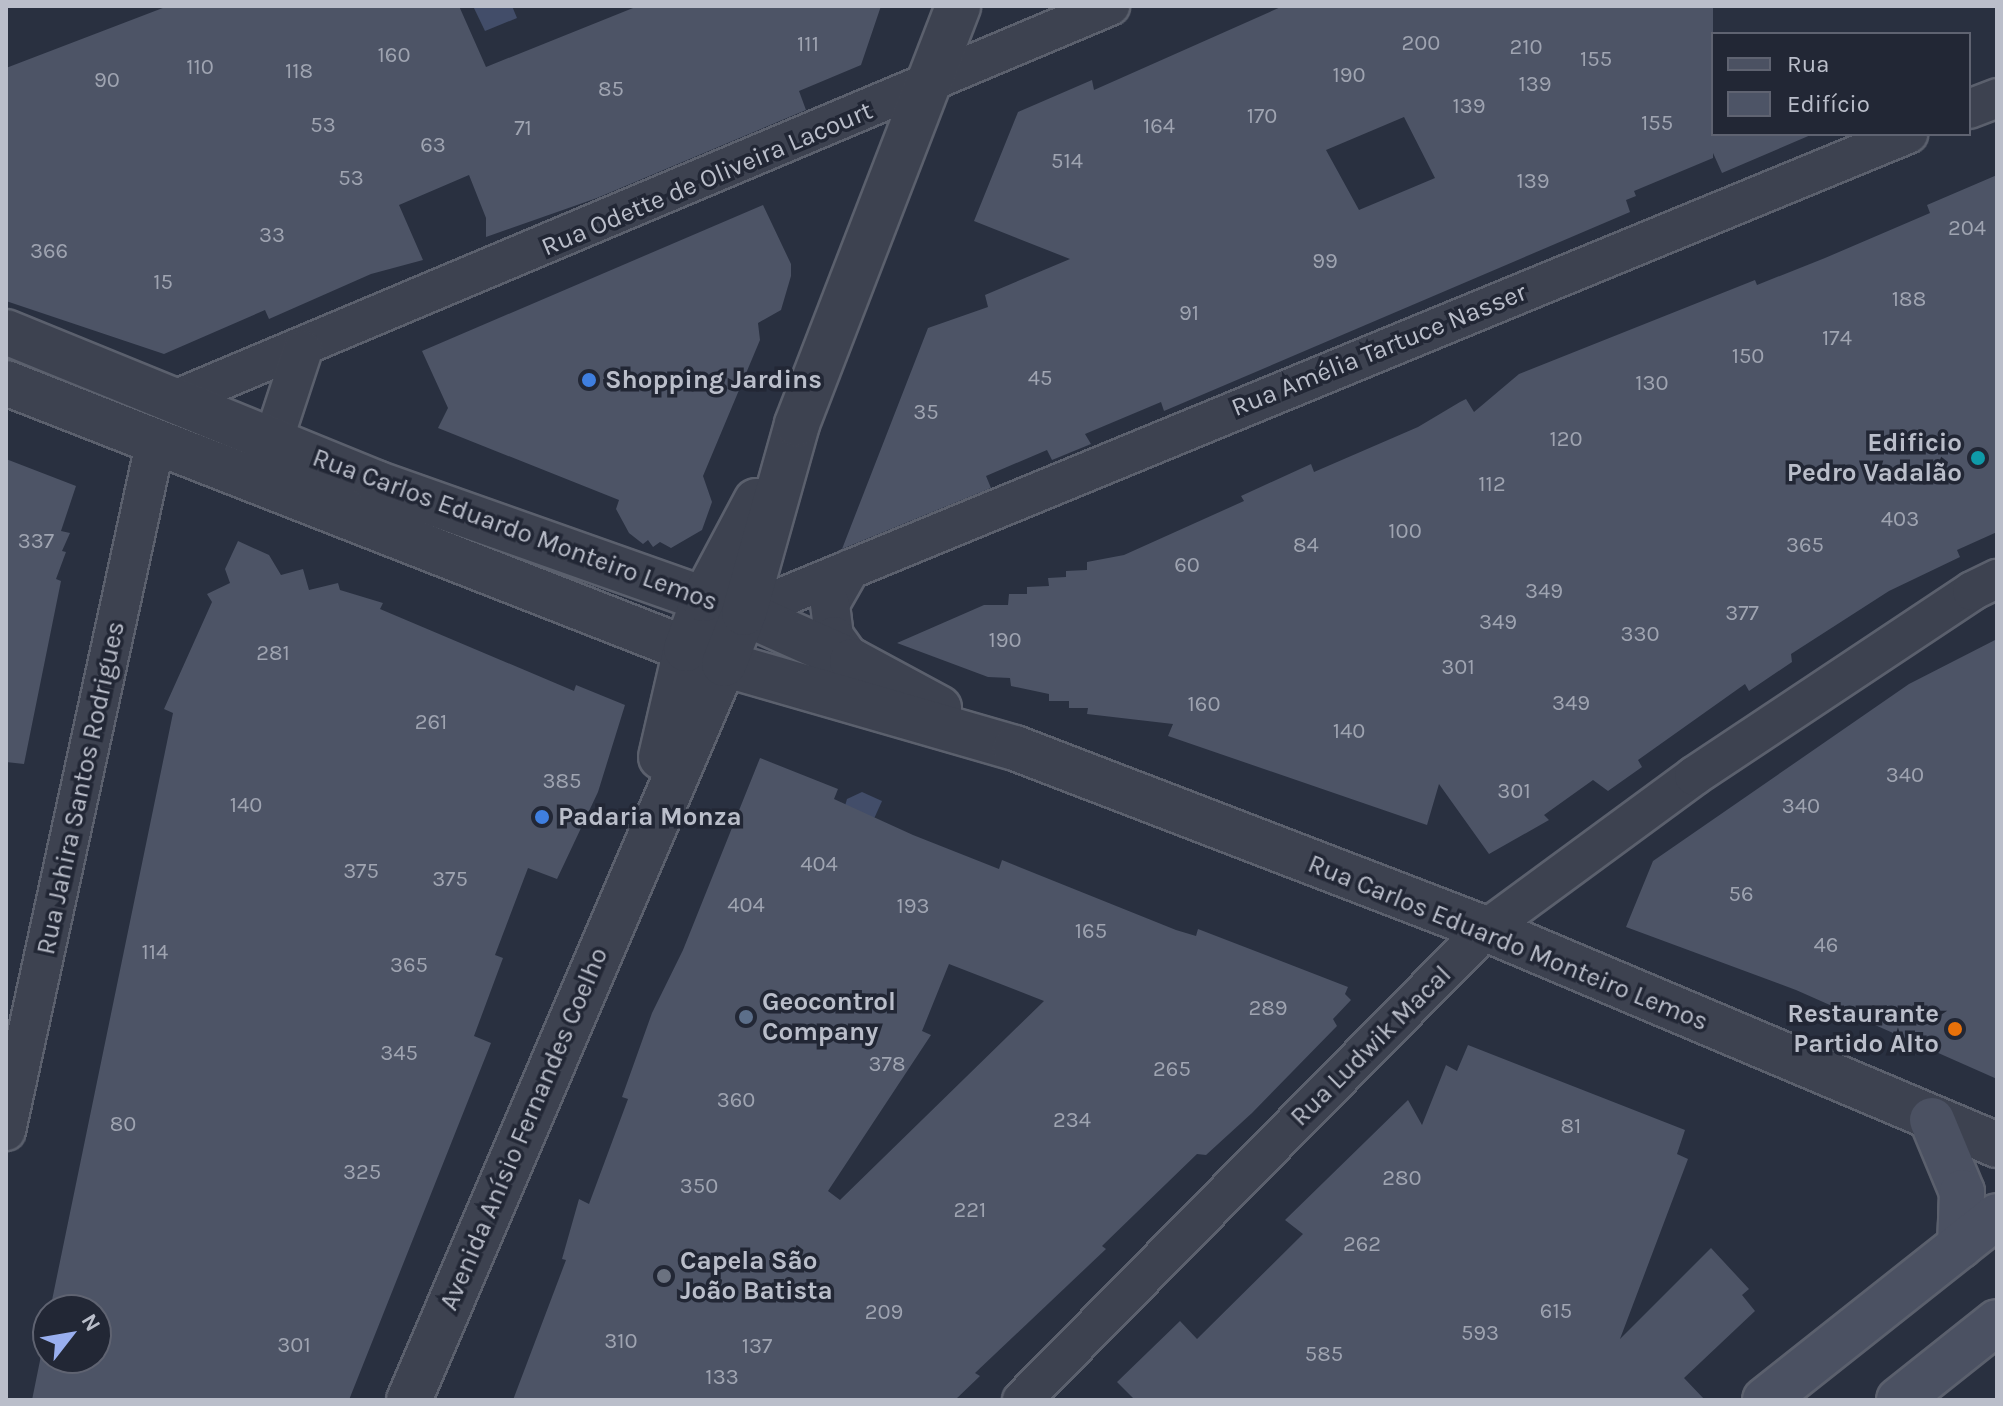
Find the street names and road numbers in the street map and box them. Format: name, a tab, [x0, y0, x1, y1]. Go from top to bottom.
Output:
street label: Rua Odette de Oliveira Lacourt	[537, 95, 877, 263]
street label: Rua Amélia Tartuce Nasser	[1227, 276, 1531, 424]
street label: Rua Carlos Eduardo Monteiro Lemos	[308, 442, 722, 618]
street label: Rua Jahira Santos Rodrigues	[30, 618, 132, 958]
street label: Rua Carlos Eduardo Monteiro Lemos	[1303, 848, 1713, 1038]
street label: Avenida Anísio Fernandes Coelho	[433, 943, 615, 1315]
street label: Rua Ludwik Macal	[1284, 959, 1458, 1133]

